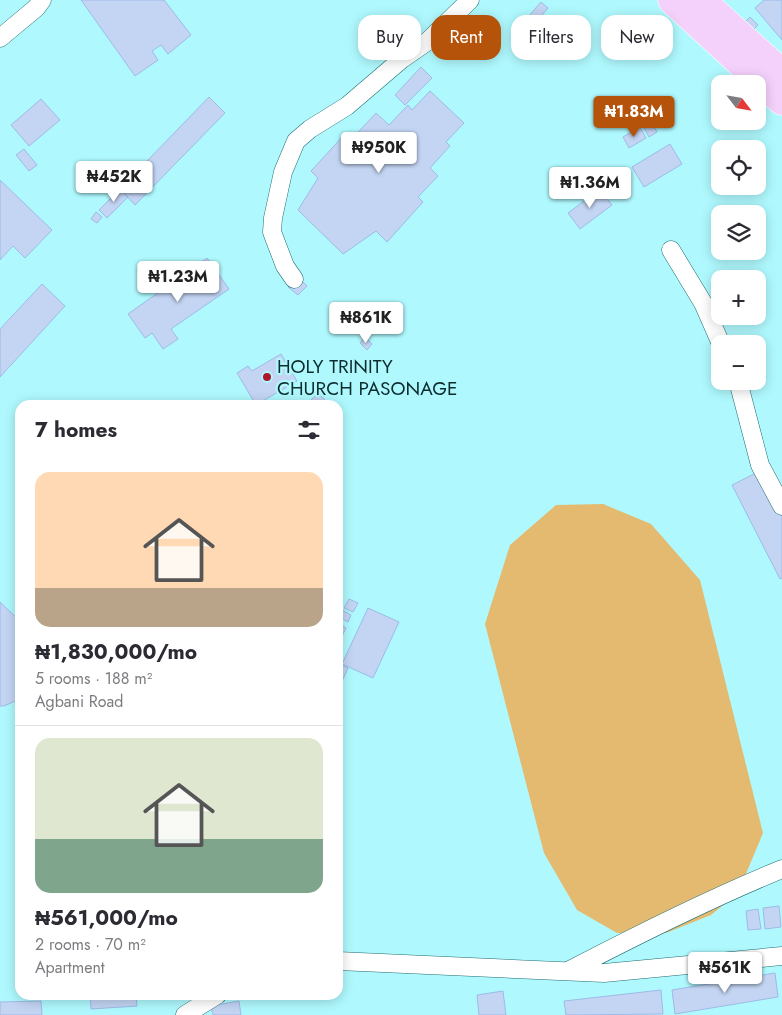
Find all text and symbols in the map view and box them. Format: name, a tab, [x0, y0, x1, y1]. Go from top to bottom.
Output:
chip: Buy	[358, 15, 421, 60]
chip: Rent	[431, 15, 501, 60]
chip: Filters	[511, 15, 591, 60]
chip: New	[601, 15, 673, 60]
north arrow	[711, 75, 766, 130]
map controls	[711, 75, 766, 390]
pin: ₦1.83M	[593, 96, 675, 138]
text: ₦1.83M	[604, 100, 664, 123]
pin: ₦950K	[344, 132, 414, 174]
text: ₦950K	[352, 136, 406, 159]
button: locate	[711, 140, 766, 195]
pin: ₦452K	[79, 160, 149, 203]
text: ₦452K	[87, 165, 141, 188]
pin: ₦1.36M	[549, 166, 631, 209]
text: ₦1.36M	[560, 171, 620, 194]
button: layers	[711, 205, 766, 260]
pin: ₦1.23M	[137, 260, 219, 303]
text: ₦1.23M	[148, 265, 208, 288]
button: +	[711, 270, 766, 325]
pin: ₦861K	[331, 302, 401, 344]
text: ₦861K	[340, 306, 392, 329]
button: −	[711, 335, 766, 390]
place label: HOLY TRINITY CHURCH PASONAGE	[277, 353, 457, 402]
marker: HOLY TRINITY CHURCH PASONAGE	[261, 371, 273, 383]
text: 7 homes	[35, 415, 117, 445]
icon: filters	[295, 416, 323, 444]
icon: home	[134, 505, 224, 595]
text: ₦1,830,000/mo	[35, 637, 197, 667]
text: 5 rooms · 188 m²	[35, 667, 152, 690]
text: Agbani Road	[35, 690, 123, 713]
icon: home	[134, 770, 224, 860]
text: ₦561,000/mo	[35, 903, 178, 933]
text: 2 rooms · 70 m²	[35, 933, 146, 956]
pin: ₦561K	[690, 952, 760, 994]
text: Apartment	[35, 956, 105, 979]
text: ₦561K	[699, 956, 751, 979]

